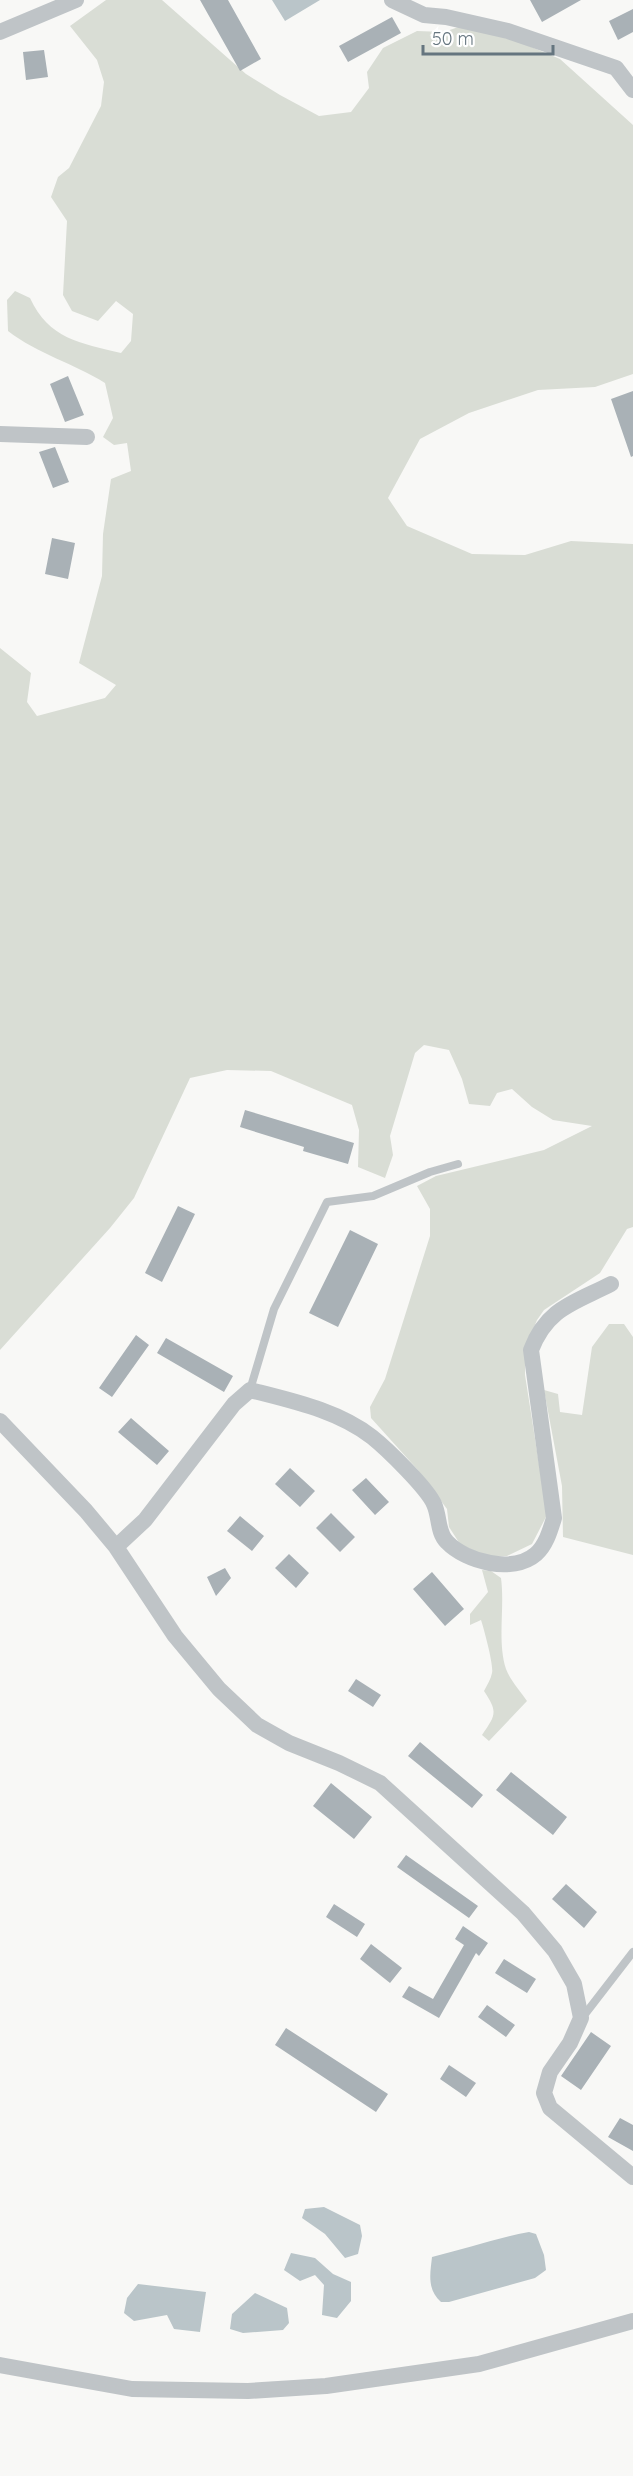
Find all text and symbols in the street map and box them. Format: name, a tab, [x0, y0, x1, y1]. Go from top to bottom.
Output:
scale bar	[423, 18, 554, 56]
text: 50 m	[432, 27, 474, 50]

